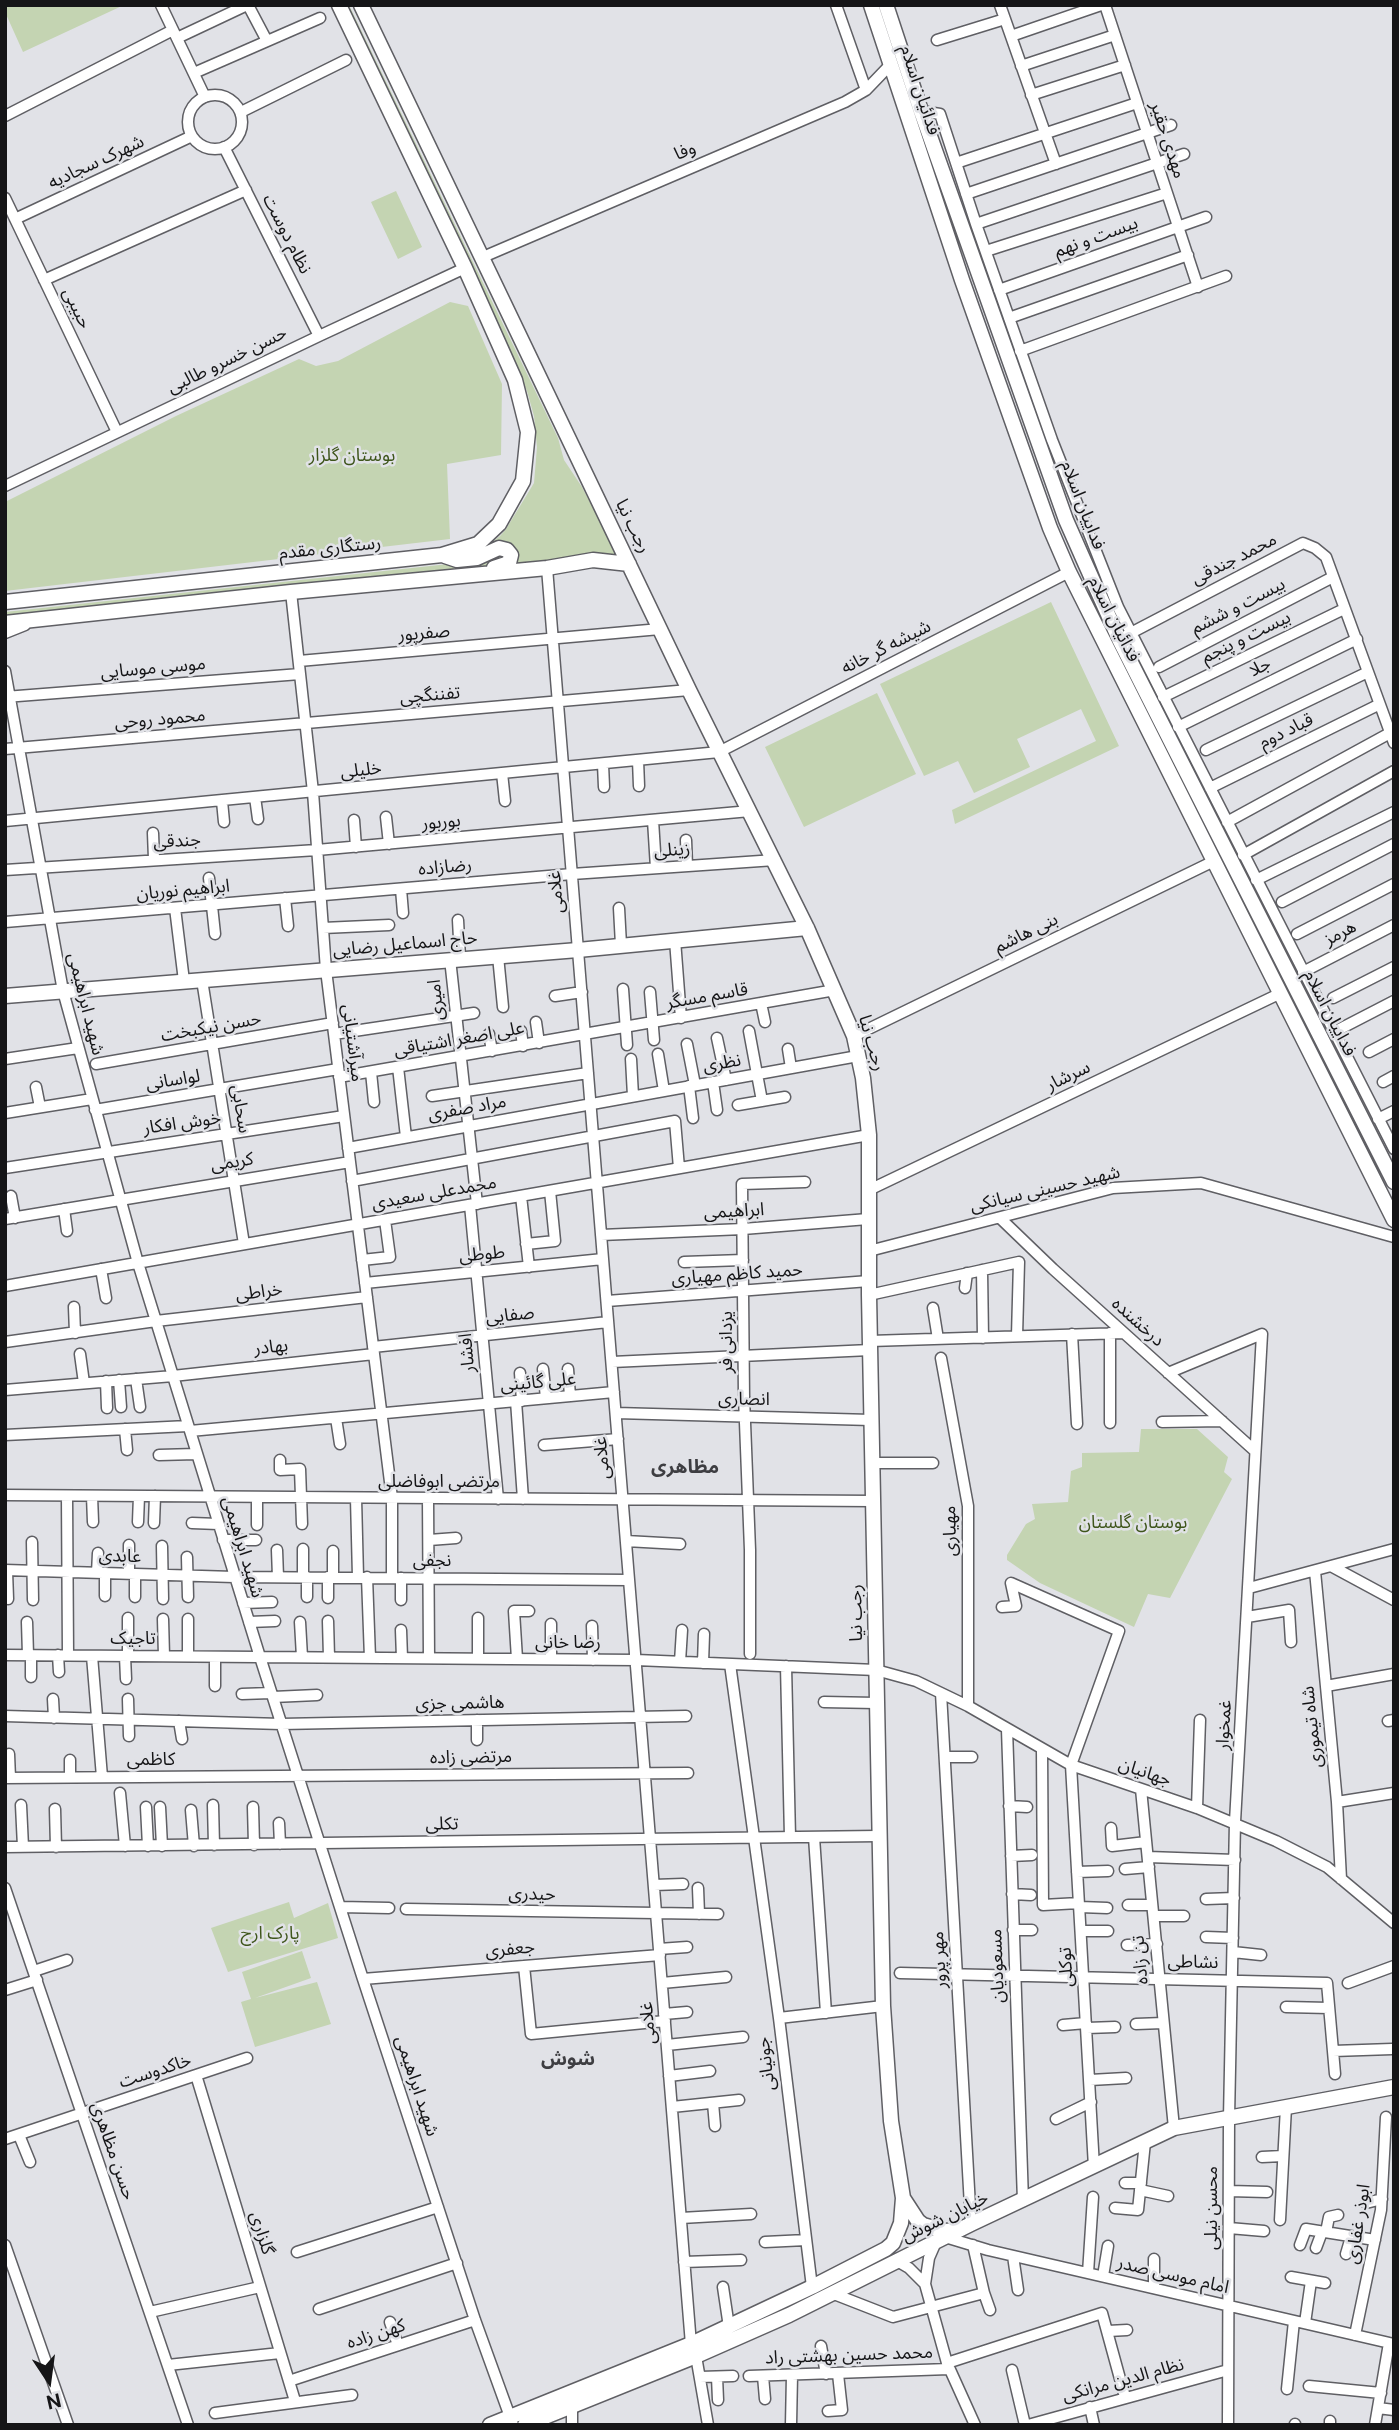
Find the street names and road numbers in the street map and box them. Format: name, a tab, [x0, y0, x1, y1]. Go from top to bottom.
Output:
street label: فدائیان اسلام	[895, 42, 945, 138]
street label: مهدی حقیر	[1145, 99, 1191, 181]
street label: شهرک سجادیه	[45, 130, 147, 194]
street label: وفا	[671, 137, 699, 165]
street label: نظام دوست	[258, 191, 316, 277]
street label: بیست و نهم	[1051, 212, 1141, 262]
street label: حبیبی	[58, 284, 96, 332]
street label: حسن خسرو طالبی	[164, 322, 290, 398]
street label: فداییان اسلام	[1056, 457, 1110, 553]
street label: رجب نیا	[611, 496, 655, 556]
street label: محمد جندقی	[1188, 528, 1280, 590]
street label: رستگاری مقدم	[278, 532, 382, 564]
street label: فدائیان اسلام	[1083, 573, 1145, 665]
street label: بیست و ششم	[1187, 573, 1289, 639]
street label: بیست و پنجم	[1198, 606, 1294, 668]
street label: شیشه گر خانه	[838, 615, 934, 679]
street label: صفرپور	[397, 620, 451, 646]
street label: موسی موسایی	[99, 653, 207, 683]
street label: جلا	[1246, 653, 1274, 681]
street label: تفننگچی	[399, 682, 461, 708]
street label: محمود روحی	[114, 704, 206, 734]
street label: قباد دوم	[1255, 709, 1317, 753]
street label: خلیلی	[339, 757, 383, 783]
street label: بوربور	[420, 810, 462, 834]
street label: جندقی	[153, 829, 201, 853]
street label: زینلی	[653, 838, 691, 862]
street label: رضازاده	[417, 854, 473, 880]
street label: غلامی	[543, 870, 569, 914]
street label: ابراهیم نوریان	[135, 875, 231, 905]
street label: بنی هاشم	[991, 908, 1061, 958]
street label: هرمز	[1320, 916, 1360, 950]
street label: حاج اسماعیل رضایی	[332, 927, 478, 961]
street label: شهید ابراهیمی	[63, 951, 109, 1057]
street label: فداییان اسلام	[1299, 966, 1361, 1060]
street label: قاسم مسگر	[664, 978, 750, 1014]
street label: امیری	[423, 979, 449, 1021]
street label: میرآشتیانی	[338, 1003, 368, 1083]
street label: حسن نیکبخت	[159, 1008, 263, 1046]
street label: رجب نیا	[854, 1012, 890, 1074]
street label: علی اصغر اشتیاقی	[392, 1017, 526, 1061]
street label: نظری	[701, 1049, 743, 1077]
street label: سرشار	[1042, 1056, 1094, 1096]
street label: لواسانی	[144, 1065, 202, 1095]
street label: سحابی	[227, 1083, 255, 1135]
street label: مراد صفری	[426, 1090, 508, 1126]
street label: خوش افکار	[142, 1107, 222, 1139]
street label: کریمی	[209, 1148, 255, 1176]
street label: شهید حسینی سیانکی	[968, 1161, 1122, 1217]
street label: محمدعلی سعیدی	[370, 1171, 498, 1215]
street label: ابراهیمی	[703, 1199, 765, 1223]
street label: طوطی	[458, 1241, 506, 1267]
street label: حمید کاظم مهیاری	[671, 1259, 803, 1289]
street label: خراطی	[234, 1278, 284, 1306]
street label: درخشنده	[1107, 1293, 1169, 1351]
street label: صفایی	[484, 1302, 536, 1328]
street label: یزدانی فر	[715, 1311, 737, 1373]
street label: افشار	[455, 1332, 479, 1374]
street label: بهادر	[253, 1334, 289, 1360]
street label: علی گائینی	[499, 1368, 577, 1396]
street label: انصاری	[718, 1388, 770, 1410]
street label: غلامی	[589, 1436, 615, 1480]
street label: مرتضی ابوفاضلی	[378, 1470, 500, 1492]
street label: شهید ابراهیمی	[217, 1494, 269, 1600]
street label: مهیاری	[939, 1505, 961, 1557]
street label: عابدی	[98, 1544, 142, 1568]
street label: نجفی	[413, 1549, 451, 1571]
street label: رجب نیا	[845, 1584, 867, 1642]
street label: تاجیک	[110, 1627, 156, 1649]
street label: رضا خانی	[535, 1631, 601, 1653]
street label: شاه تیموری	[1297, 1685, 1327, 1769]
street label: هاشمی جزی	[415, 1691, 505, 1715]
street label: غمخوار	[1212, 1699, 1236, 1751]
street label: مرتضی زاده	[430, 1745, 512, 1769]
street label: کاظمی	[127, 1748, 175, 1770]
street label: جهانیان	[1116, 1753, 1174, 1791]
street label: تکلی	[425, 1813, 459, 1835]
street label: حیدری	[508, 1883, 556, 1905]
street label: مسعودیان	[985, 1929, 1009, 2003]
street label: مهر پرور	[927, 1931, 951, 1989]
street label: تن زاده	[1127, 1935, 1153, 1985]
street label: جعفری	[484, 1936, 536, 1962]
street label: توکلی	[1054, 1946, 1078, 1988]
street label: نشاطی	[1167, 1951, 1219, 1973]
street label: غلامی	[635, 2001, 661, 2045]
street label: شهید ابراهیمی	[391, 2033, 443, 2139]
street label: جونیانی	[752, 2036, 780, 2092]
street label: خاکدوست	[116, 2049, 194, 2093]
street label: حسن مظاهری	[86, 2099, 140, 2203]
street label: محسن نیلی	[1200, 2166, 1222, 2250]
street label: ابوذر غفاری	[1341, 2182, 1375, 2266]
street label: خیابان شوش	[898, 2187, 992, 2247]
street label: گلزاری	[245, 2209, 279, 2257]
street label: امام موسی صدر	[1115, 2252, 1231, 2298]
street label: کهن زاده	[344, 2314, 408, 2354]
street label: محمد حسین بهشتی راد	[765, 2341, 933, 2369]
street label: نظام الدین مرانکی	[1060, 2353, 1186, 2407]

